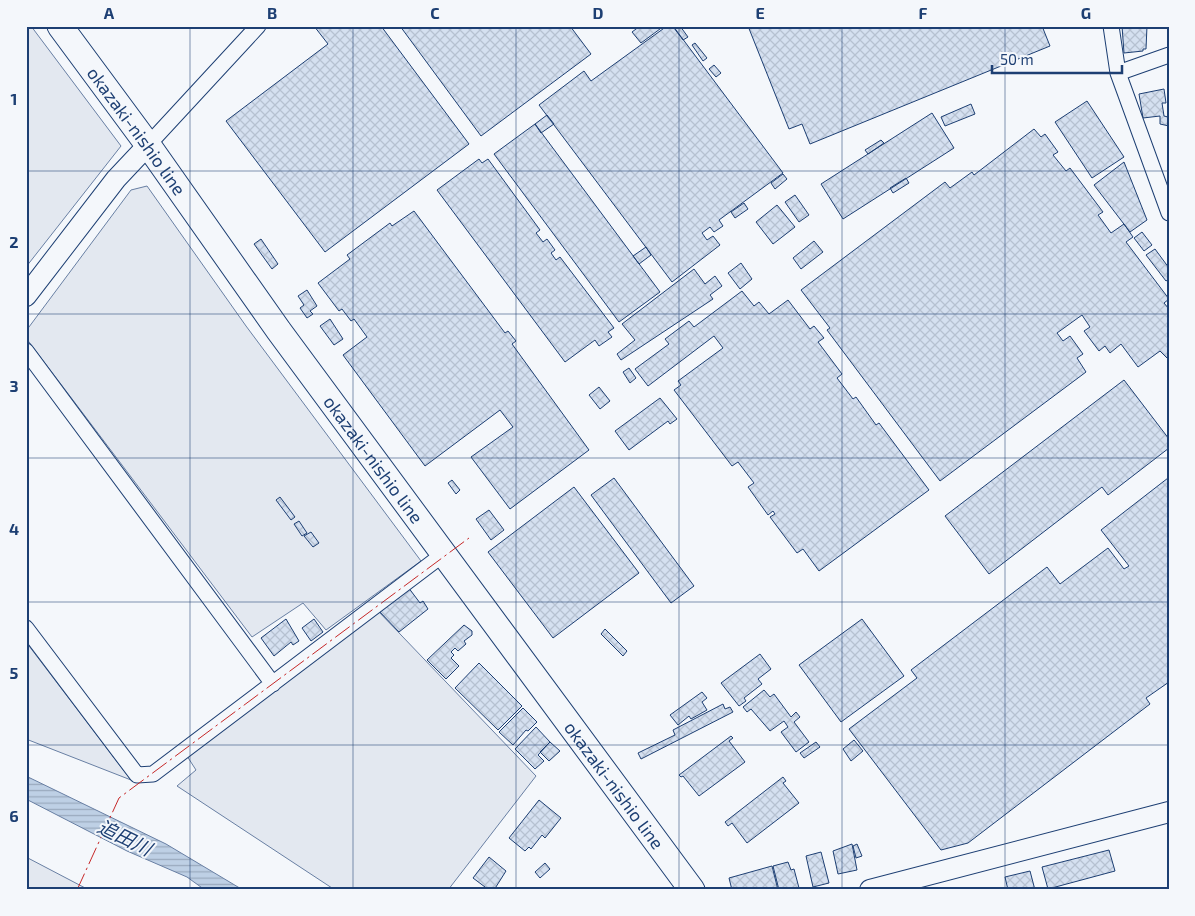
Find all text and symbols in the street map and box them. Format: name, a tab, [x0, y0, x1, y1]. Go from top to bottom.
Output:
text: A	[104, 3, 115, 22]
text: B	[267, 3, 277, 22]
text: C	[430, 3, 440, 22]
text: D	[593, 3, 604, 22]
text: E	[755, 3, 765, 22]
text: F	[919, 3, 928, 22]
text: G	[1081, 3, 1091, 22]
scale bar	[992, 42, 1122, 74]
text: 50 m	[1000, 50, 1034, 68]
street label: okazaki-nishio line	[83, 62, 191, 199]
text: 1	[11, 89, 17, 108]
text: 2	[9, 232, 19, 251]
text: 3	[9, 376, 19, 395]
street label: okazaki-nishio line	[319, 391, 428, 527]
text: 4	[9, 519, 19, 538]
text: 5	[10, 663, 19, 682]
street label: okazaki-nishio line	[560, 717, 669, 853]
text: 6	[9, 806, 19, 825]
water label: 追田川	[94, 814, 157, 861]

